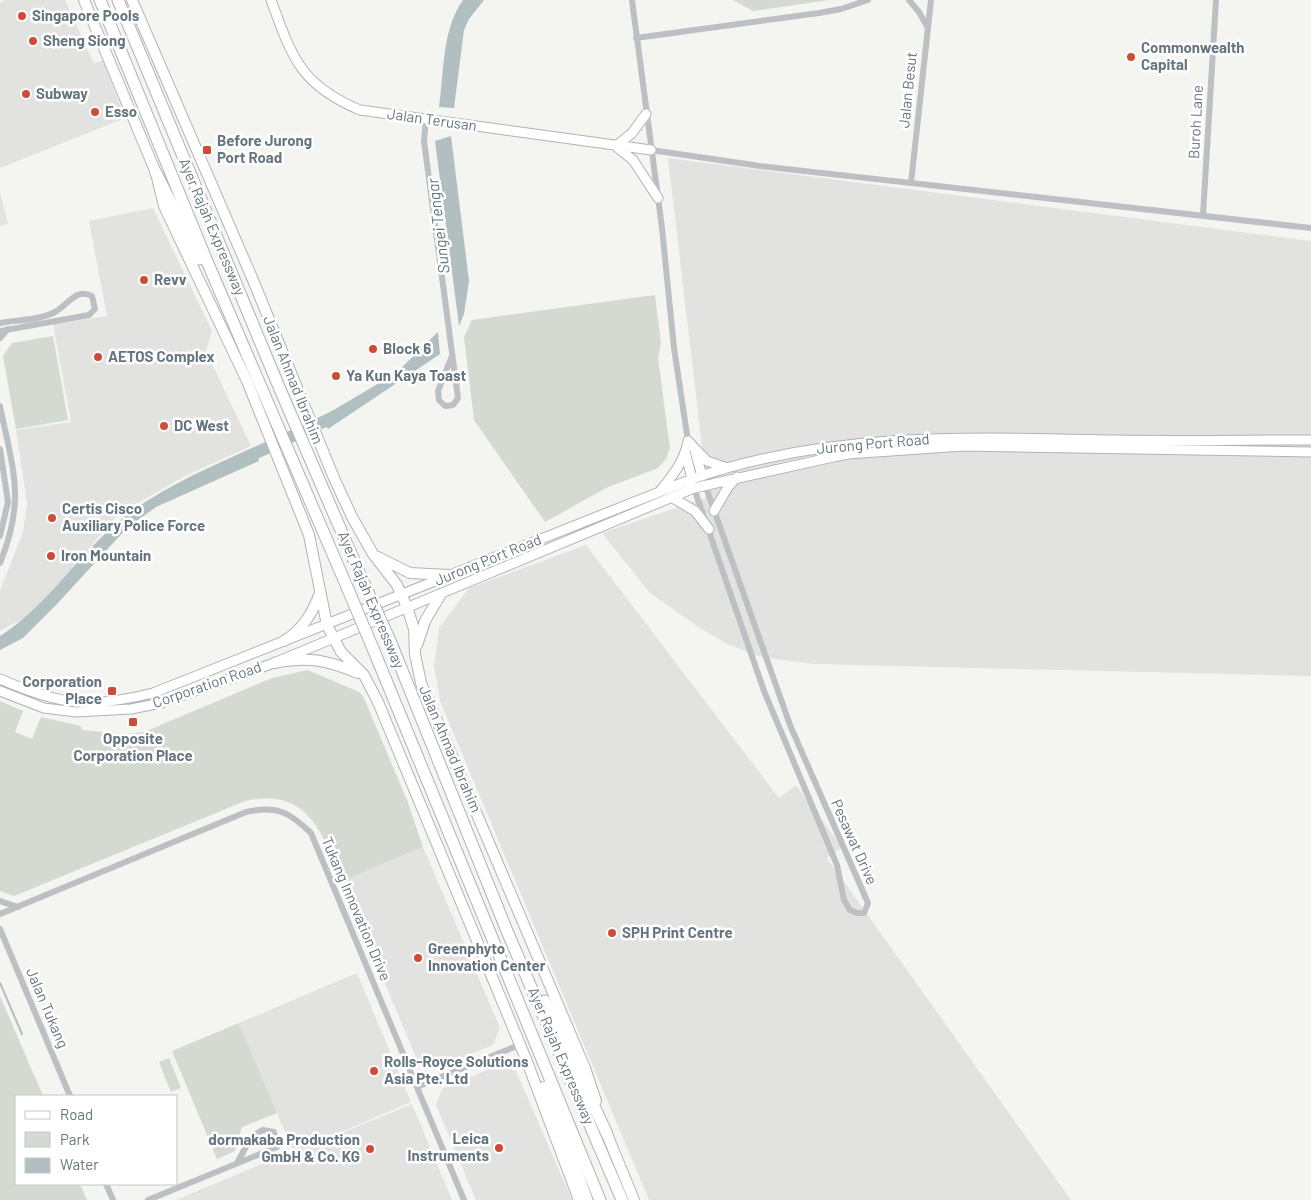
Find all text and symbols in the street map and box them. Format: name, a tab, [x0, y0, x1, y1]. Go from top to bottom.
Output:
place label: Singapore Pools	[32, 6, 140, 24]
marker: Singapore Pools	[16, 10, 28, 22]
place label: Sheng Siong	[43, 31, 125, 49]
marker: Sheng Siong	[27, 35, 39, 47]
place label: Commonwealth Capital	[1141, 38, 1245, 73]
street label: Jalan Besut	[894, 51, 920, 129]
marker: Commonwealth Capital	[1125, 51, 1137, 63]
place label: Subway	[36, 84, 88, 102]
street label: Buroh Lane	[1184, 85, 1206, 159]
marker: Subway	[20, 88, 32, 100]
place label: Esso	[105, 102, 137, 120]
street label: Jalan Terusan	[386, 104, 478, 134]
marker: Esso	[89, 106, 101, 118]
place label: Before Jurong Port Road	[217, 131, 312, 166]
marker: Before Jurong Port Road	[201, 144, 213, 156]
street label: Ayer Rajah Expressway	[176, 155, 250, 298]
water label: Sungei Tengar	[422, 176, 453, 275]
place label: Revv	[154, 270, 187, 288]
marker: Revv	[138, 274, 150, 286]
street label: Jalan Ahmad Ibrahim	[260, 313, 328, 446]
place label: Block 6	[383, 339, 431, 357]
marker: Block 6	[367, 343, 379, 355]
place label: AETOS Complex	[108, 347, 215, 365]
marker: AETOS Complex	[92, 351, 104, 363]
place label: Ya Kun Kaya Toast	[346, 366, 466, 384]
marker: Ya Kun Kaya Toast	[330, 370, 342, 382]
place label: DC West	[174, 416, 229, 434]
marker: DC West	[158, 420, 170, 432]
street label: Jurong Port Road	[816, 429, 930, 457]
place label: Certis Cisco Auxiliary Police Force	[62, 499, 205, 534]
marker: Certis Cisco Auxiliary Police Force	[46, 512, 58, 524]
street label: Ayer Rajah Expressway	[335, 528, 409, 671]
street label: Jurong Port Road	[432, 529, 544, 589]
place label: Iron Mountain	[61, 546, 151, 564]
marker: Iron Mountain	[45, 550, 57, 562]
street label: Corporation Road	[150, 657, 263, 711]
place label: Corporation Place	[22, 672, 102, 707]
street label: Jalan Ahmad Ibrahim	[416, 682, 486, 815]
marker: Corporation Place	[106, 685, 118, 697]
marker: Opposite Corporation Place	[127, 716, 139, 728]
place label: Opposite Corporation Place	[73, 729, 193, 764]
street label: Pesawat Drive	[828, 796, 882, 887]
street label: Tukang Innovation Drive	[318, 834, 395, 983]
place label: SPH Print Centre	[622, 923, 733, 941]
marker: SPH Print Centre	[606, 927, 618, 939]
place label: Greenphyto Innovation Center	[428, 939, 546, 974]
marker: Greenphyto Innovation Center	[412, 952, 424, 964]
street label: Jalan Tukang	[23, 965, 73, 1051]
street label: Ayer Rajah Expressway	[525, 984, 599, 1127]
place label: Rolls-Royce Solutions Asia Pte. Ltd	[384, 1052, 529, 1087]
marker: Rolls-Royce Solutions Asia Pte. Ltd	[368, 1065, 380, 1077]
legend	[15, 1095, 178, 1185]
text: Road	[60, 1105, 93, 1123]
place label: Leica Instruments	[408, 1129, 489, 1164]
text: Park	[60, 1130, 90, 1148]
place label: dormakaba Production GmbH & Co. KG	[208, 1130, 360, 1165]
marker: Leica Instruments	[493, 1142, 505, 1154]
marker: dormakaba Production GmbH & Co. KG	[364, 1143, 376, 1155]
text: Water	[60, 1155, 99, 1173]

